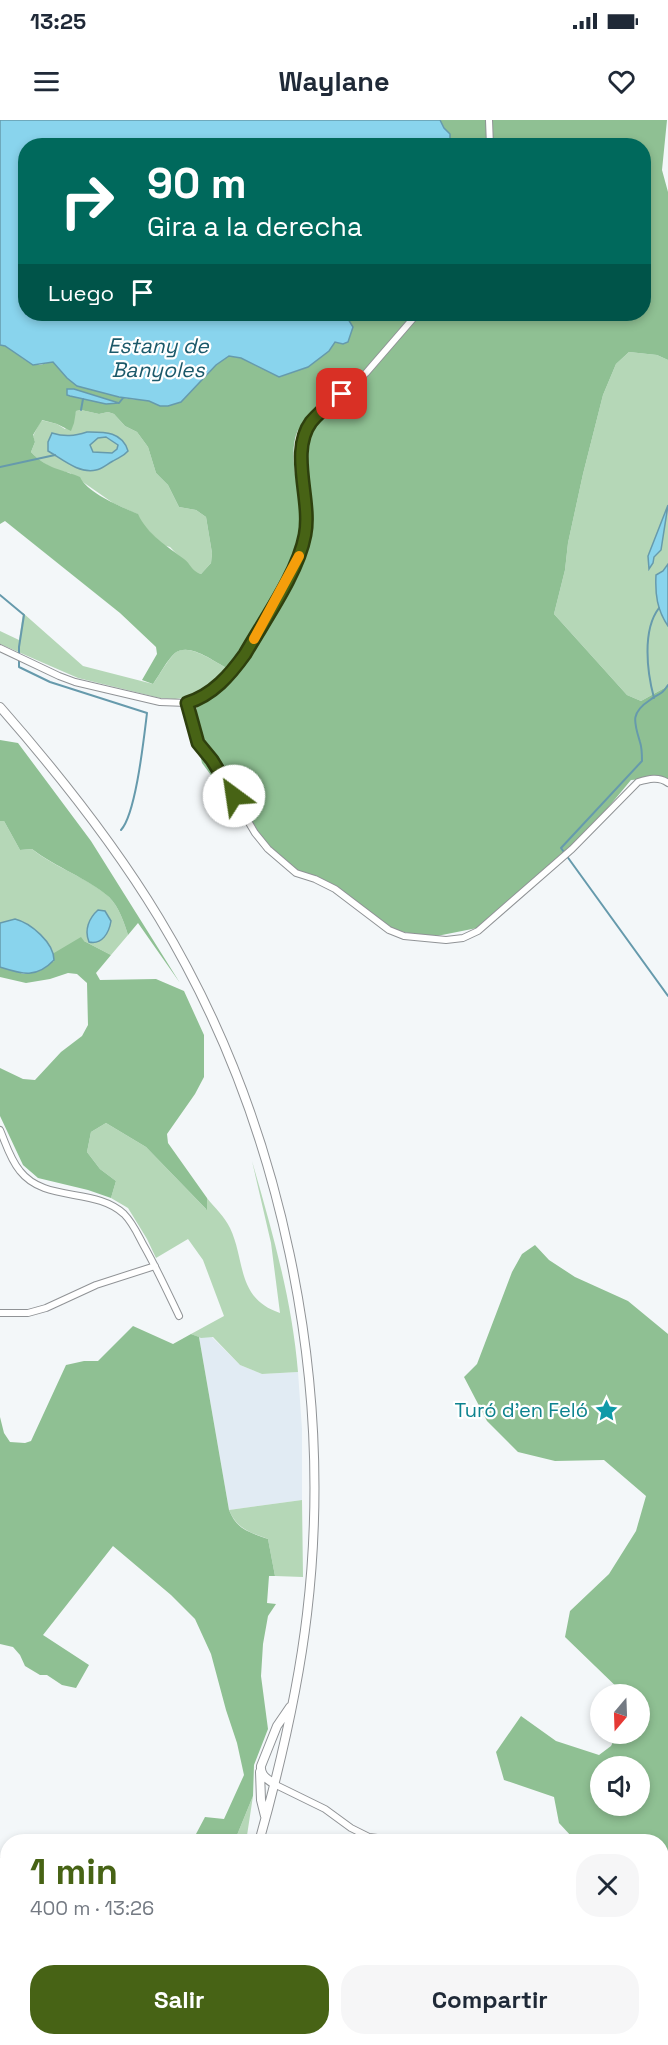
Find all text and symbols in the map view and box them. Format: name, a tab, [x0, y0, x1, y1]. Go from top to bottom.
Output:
text: 13:25	[30, 7, 86, 35]
text: Waylane	[279, 64, 389, 99]
icon: menu	[30, 65, 63, 98]
icon: heart	[605, 65, 638, 98]
text: 90 m	[147, 157, 247, 210]
icon: right	[48, 162, 126, 240]
text: Gira a la derecha	[147, 209, 362, 244]
icon: arrive	[126, 276, 159, 309]
text: Luego	[48, 279, 114, 307]
water label: Estany de Banyoles	[107, 332, 210, 383]
pin	[316, 368, 367, 419]
icon: arrive	[325, 377, 358, 410]
position arrow	[202, 764, 266, 828]
place label: Turó d'en Feló	[455, 1397, 588, 1423]
place icon: Turó d'en Feló	[593, 1397, 619, 1423]
north arrow	[590, 1684, 650, 1744]
map controls	[590, 1684, 650, 1816]
button: sound	[590, 1756, 650, 1816]
text: 1 min	[30, 1849, 118, 1895]
button: close	[576, 1854, 639, 1917]
text: 400 m · 13:26	[30, 1895, 154, 1921]
button: Salir	[30, 1965, 329, 2034]
button: Compartir	[341, 1965, 639, 2034]

